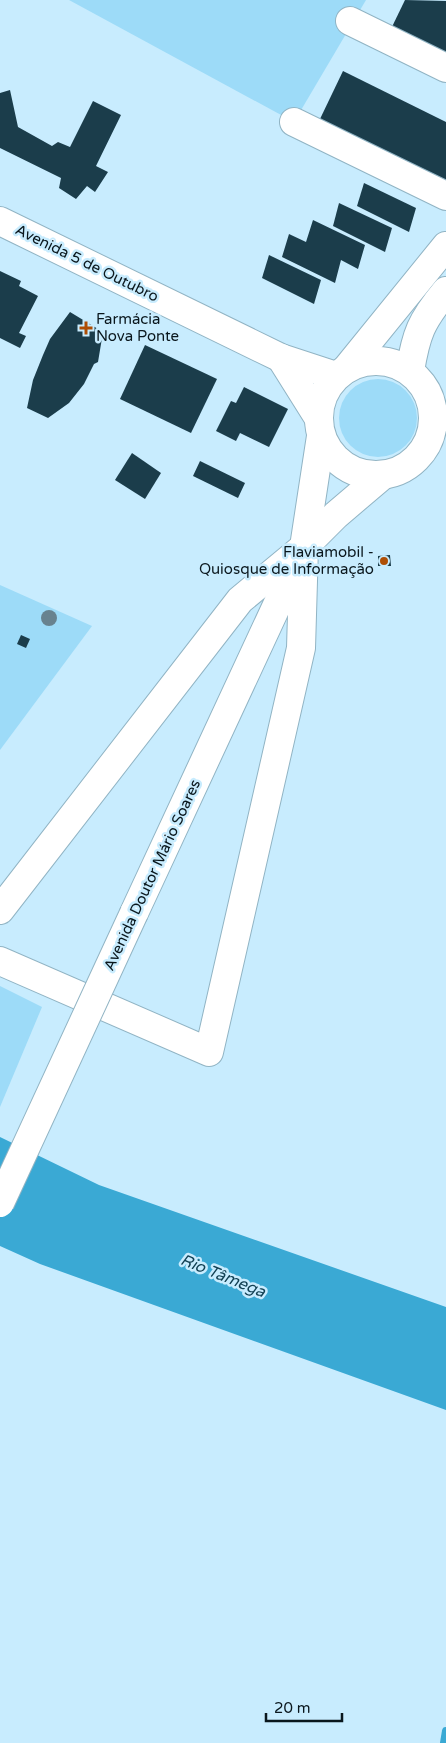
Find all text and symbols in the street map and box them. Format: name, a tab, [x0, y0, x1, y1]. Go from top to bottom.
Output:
street label: Avenida 5 de Outubro	[12, 220, 162, 306]
place label: Farmácia Nova Ponte	[96, 310, 179, 345]
marker: Farmácia Nova Ponte	[80, 322, 92, 334]
place label: Flaviamobil - Quiosque de Informação	[199, 543, 374, 578]
marker: Flaviamobil - Quiosque de Informação	[378, 555, 390, 567]
street label: Avenida Doutor Mário Soares	[100, 777, 204, 973]
water label: Rio Tâmega	[178, 1250, 269, 1302]
scale bar	[266, 1690, 342, 1722]
text: 20 m	[274, 1699, 311, 1717]

